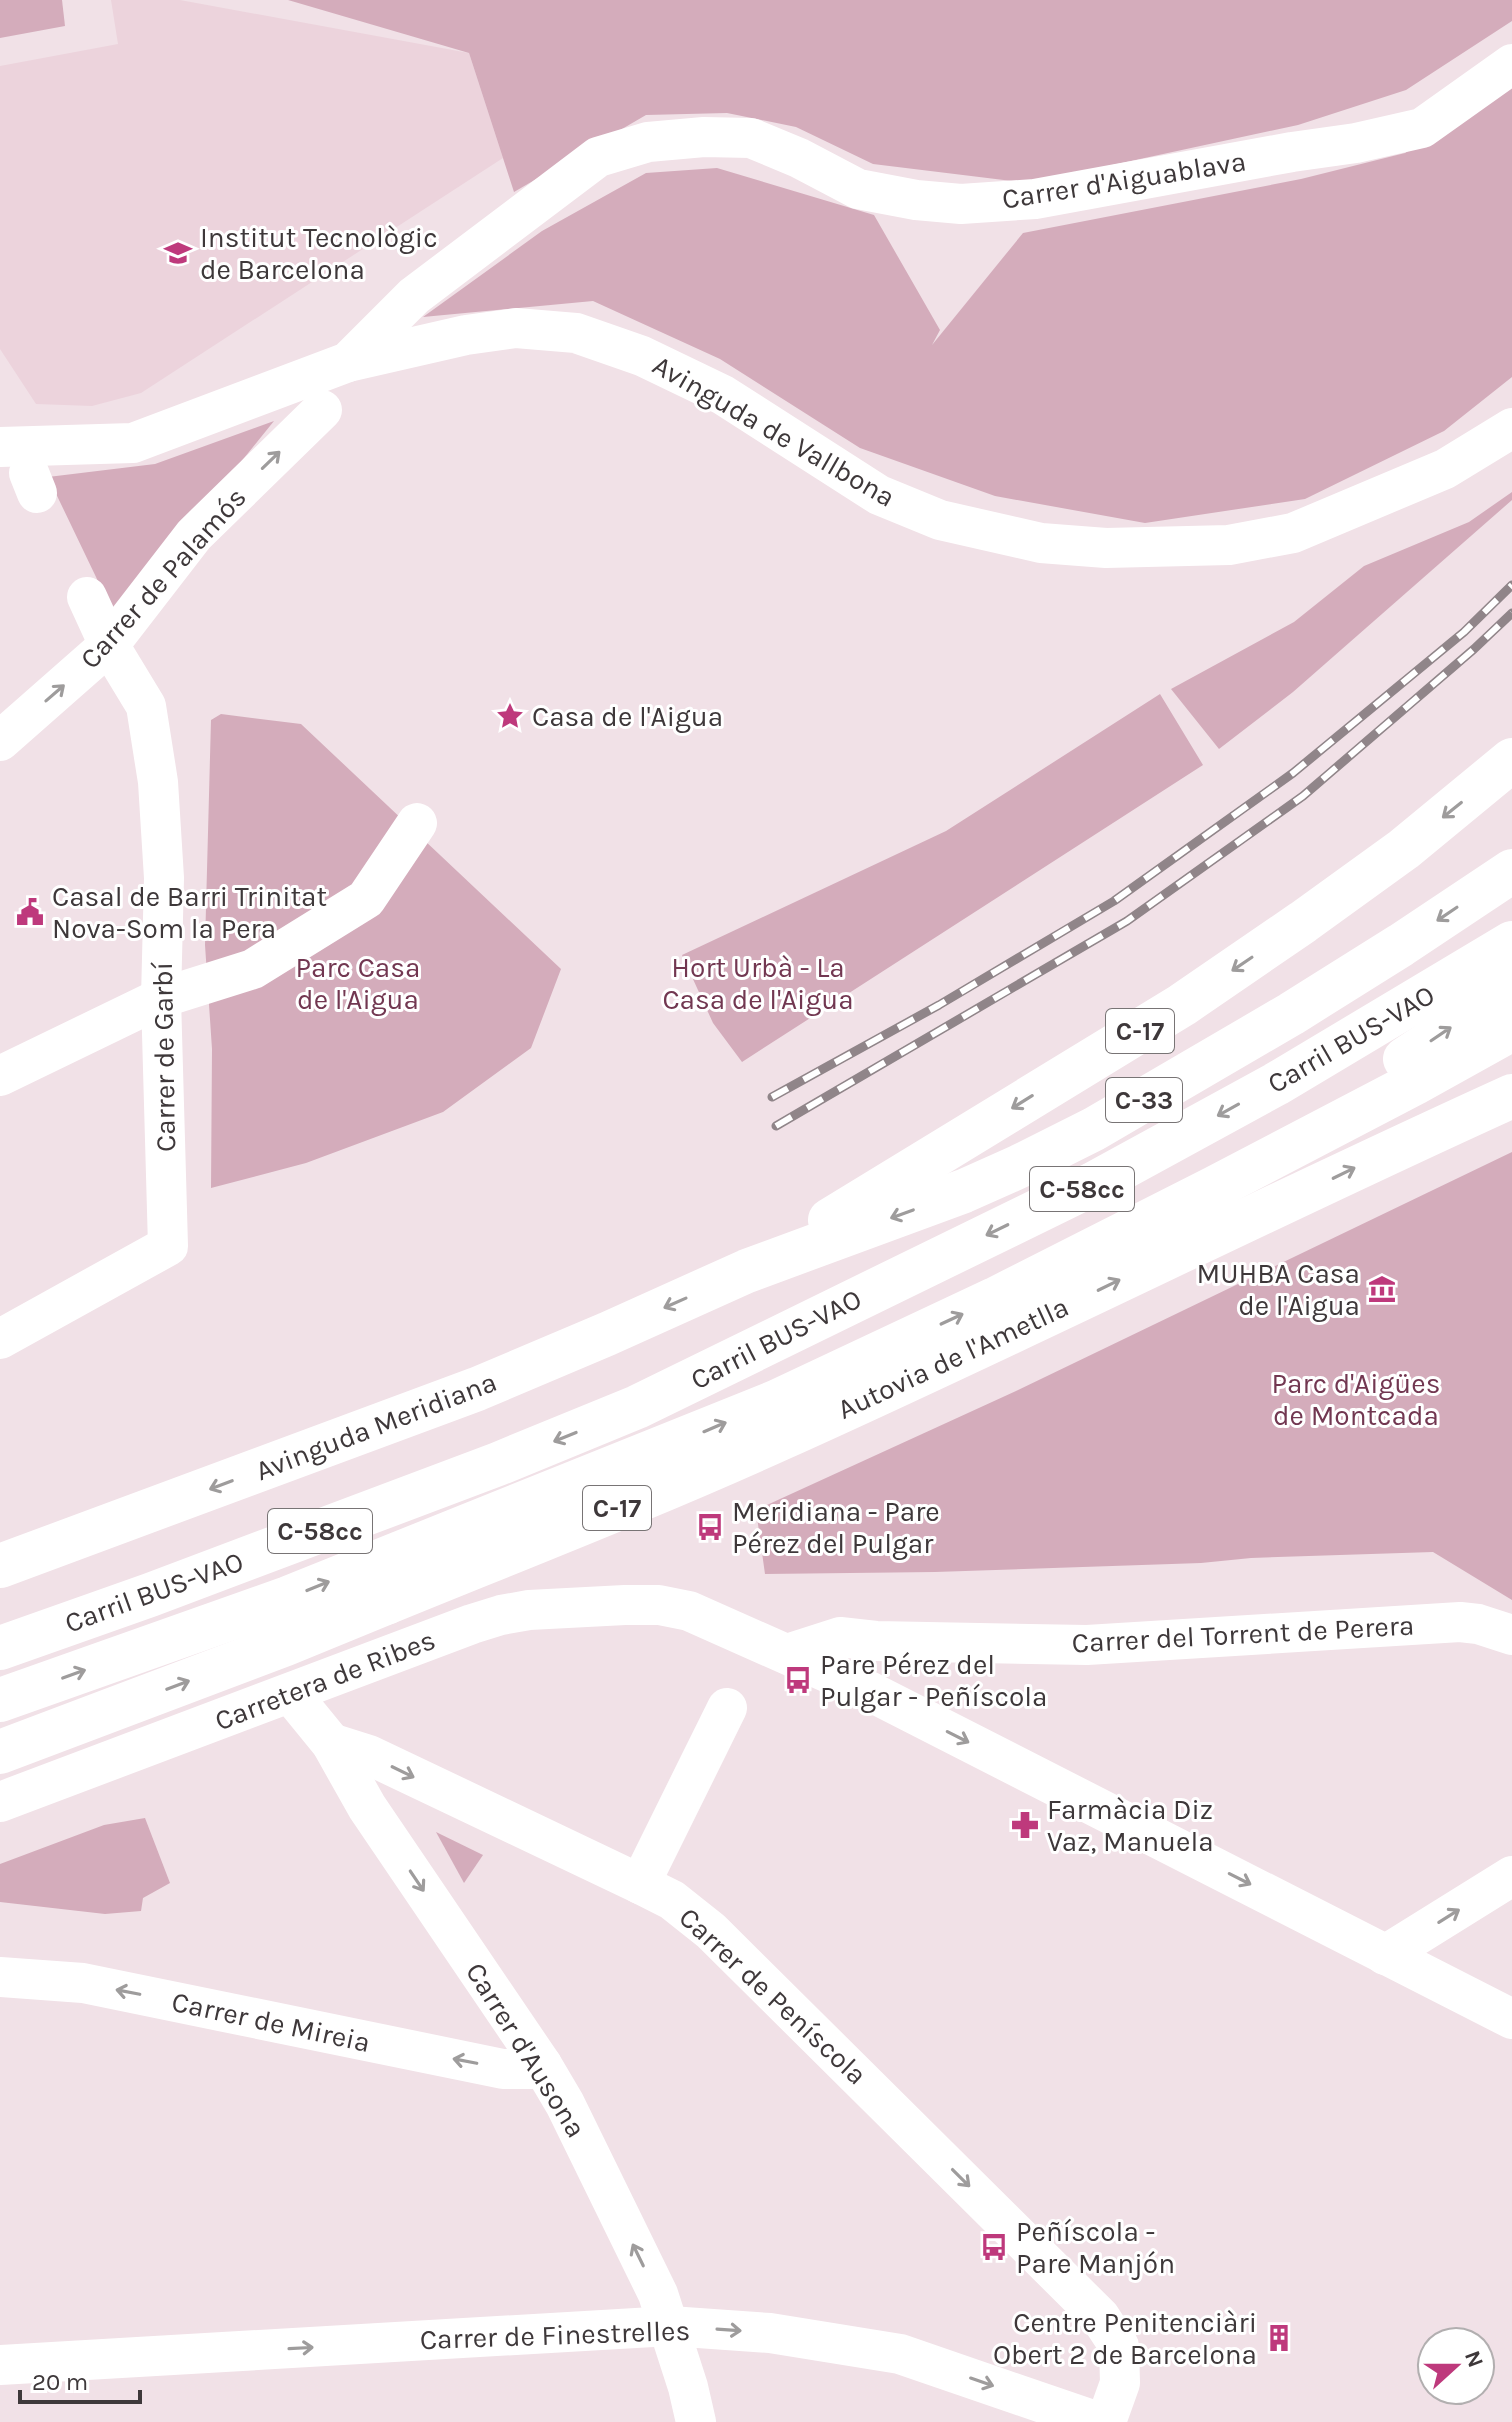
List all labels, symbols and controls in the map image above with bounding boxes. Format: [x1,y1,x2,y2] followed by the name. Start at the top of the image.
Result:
[1000,144,1248,216] street label: Carrer d'Aiguablava
[200,221,438,286] place label: Institut Tecnològic de Barcelona
[163,238,193,268] school or university icon: Institut Tecnològic de Barcelona
[647,348,901,514] street label: Avinguda de Vallbona
[261,451,280,470] one-way arrow
[73,481,253,675] street label: Carrer de Palamós
[45,684,65,702] one-way arrow
[532,700,723,733] place label: Casa de l'Aigua
[495,701,525,731] place icon: Casa de l'Aigua
[1441,800,1462,818] one-way arrow
[52,880,327,945] place label: Casal de Barri Trinitat Nova-Som la Pera
[15,897,45,927] public building icon: Casal de Barri Trinitat Nova-Som la Pera
[1437,906,1459,922] one-way arrow
[296,951,420,1016] park label: Parc Casa de l'Aigua
[662,951,854,1016] park label: Hort Urbà - La Casa de l'Aigua
[1232,956,1254,972] one-way arrow
[146,961,182,1152] street label: Carrer de Garbí
[1262,978,1440,1100] street label: Carril BUS-VAO
[1106,1009,1174,1053] road number: C-17
[1430,1026,1452,1043] one-way arrow
[1106,1078,1182,1122] road number: C-33
[1011,1095,1034,1111] one-way arrow
[1216,1103,1240,1118] one-way arrow
[1332,1165,1356,1180] one-way arrow
[1030,1167,1134,1211] road number: C-58cc
[889,1207,914,1222] one-way arrow
[985,1223,1009,1238] one-way arrow
[1196,1257,1360,1322] place label: MUHBA Casa de l'Aigua
[1367,1274,1397,1304] museum icon: MUHBA Casa de l'Aigua
[1097,1277,1121,1292] one-way arrow
[685,1282,867,1396] street label: Carril BUS-VAO
[832,1290,1074,1426] street label: Autovia de l'Ametlla
[664,1296,688,1311] one-way arrow
[940,1311,964,1326] one-way arrow
[251,1365,501,1487] street label: Avinguda Meridiana
[1272,1367,1440,1432] park label: Parc d'Aigües de Montcada
[703,1419,727,1433] one-way arrow
[553,1430,578,1445] one-way arrow
[209,1479,234,1493] one-way arrow
[583,1486,651,1530] road number: C-17
[732,1495,940,1560] place label: Meridiana - Pare Pérez del Pulgar
[268,1509,372,1553] road number: C-58cc
[695,1512,725,1542] bus stop icon: Meridiana - Pare Pérez del Pulgar
[60,1545,248,1639] street label: Carril BUS-VAO
[305,1578,330,1592] one-way arrow
[1071,1609,1415,1659] street label: Carrer del Torrent de Perera
[210,1623,440,1737] street label: Carretera de Ribes
[820,1648,1048,1713] place label: Pare Pérez del Pulgar - Peñíscola
[783,1665,813,1695] bus stop icon: Pare Pérez del Pulgar - Peñíscola
[61,1666,86,1681] one-way arrow
[165,1677,190,1691] one-way arrow
[946,1730,970,1745] one-way arrow
[391,1765,415,1780] one-way arrow
[1047,1793,1214,1858] place label: Farmàcia Diz Vaz, Manuela
[1010,1810,1040,1840] pharmacy icon: Farmàcia Diz Vaz, Manuela
[408,1869,425,1891] one-way arrow
[1228,1872,1252,1888] one-way arrow
[672,1901,874,2091] street label: Carrer de Peníscola
[1437,1907,1459,1924] one-way arrow
[459,1957,593,2143] street label: Carrer d'Ausona
[116,1984,141,1999] one-way arrow
[169,1985,373,2059] street label: Carrer de Mireia
[453,2053,478,2068] one-way arrow
[951,2168,970,2187] one-way arrow
[1016,2215,1175,2280] place label: Peñíscola - Pare Manjón
[979,2232,1009,2262] bus stop icon: Peñíscola - Pare Manjón
[630,2243,646,2267] one-way arrow
[993,2306,1257,2371] place label: Centre Penitenciàri Obert 2 de Barcelona
[419,2314,691,2356] street label: Carrer de Finestrelles
[715,2323,742,2338] one-way arrow
[1264,2323,1294,2353] building icon: Centre Penitenciàri Obert 2 de Barcelona
[1416,2326,1496,2406] north arrow
[288,2340,314,2355] one-way arrow
[1459,2347,1489,2371] text: N
[20,2354,140,2404] scale bar
[32,2368,88,2396] text: 20 m
[970,2376,995,2391] one-way arrow

